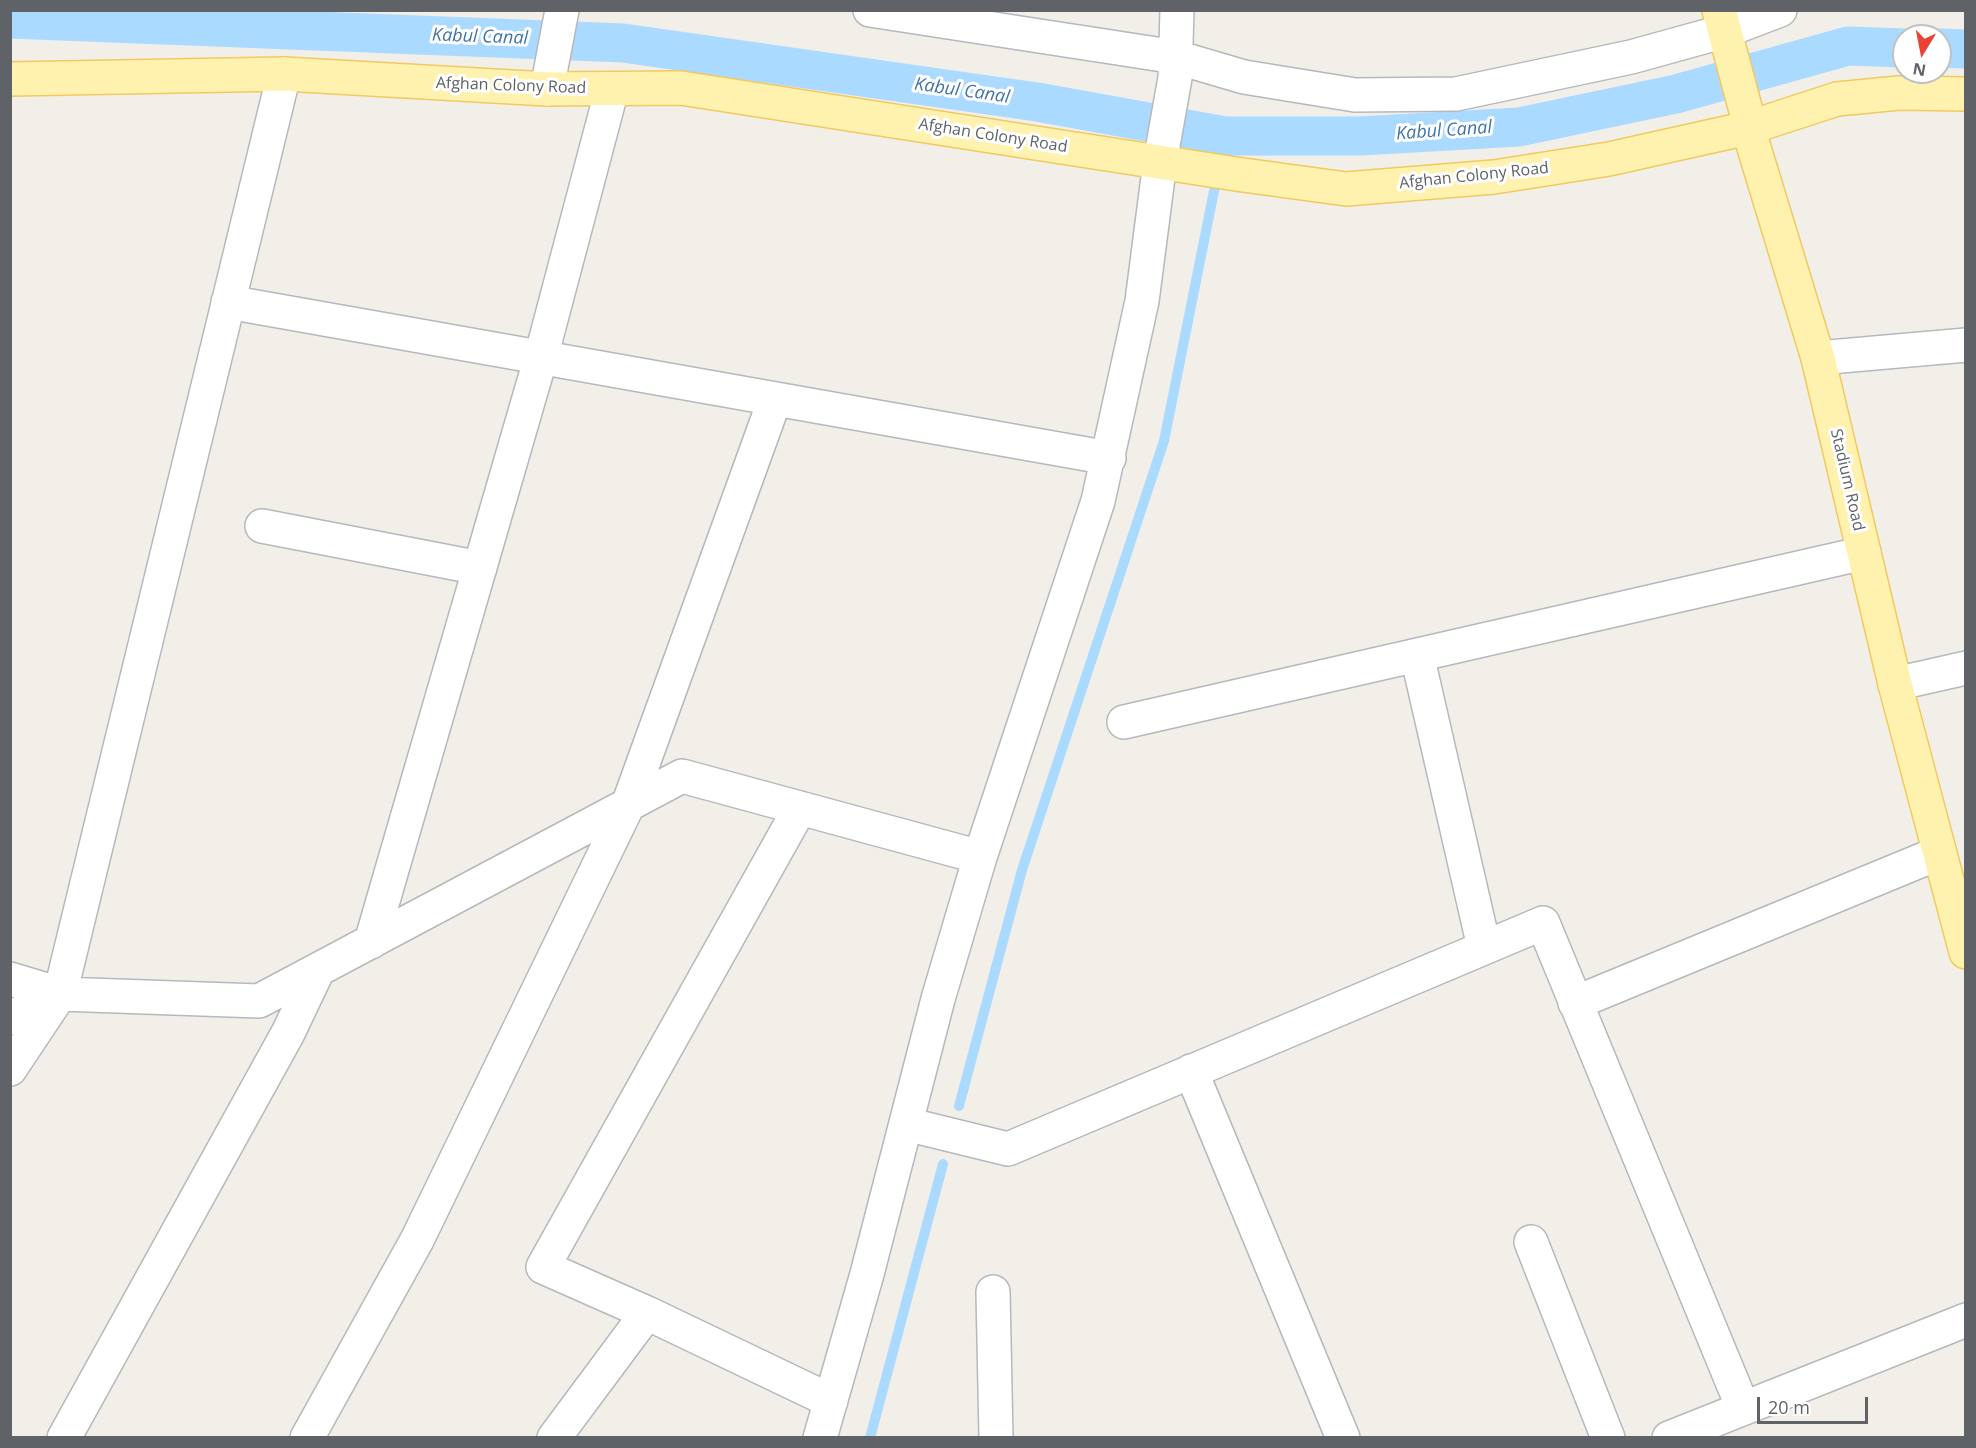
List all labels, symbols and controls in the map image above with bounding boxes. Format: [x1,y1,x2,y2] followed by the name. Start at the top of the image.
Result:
[1892,24,1952,84] north arrow
[432,25,528,49] water label: Kabul Canal
[1911,58,1928,82] text: N
[436,74,586,98] street label: Afghan Colony Road
[913,74,1011,108] water label: Kabul Canal
[917,115,1069,157] street label: Afghan Colony Road
[1395,117,1493,145] water label: Kabul Canal
[1398,159,1550,193] street label: Afghan Colony Road
[1826,427,1868,533] street label: Stadium Road
[1760,1385,1871,1423] scale bar
[1768,1395,1810,1419] text: 20 m

